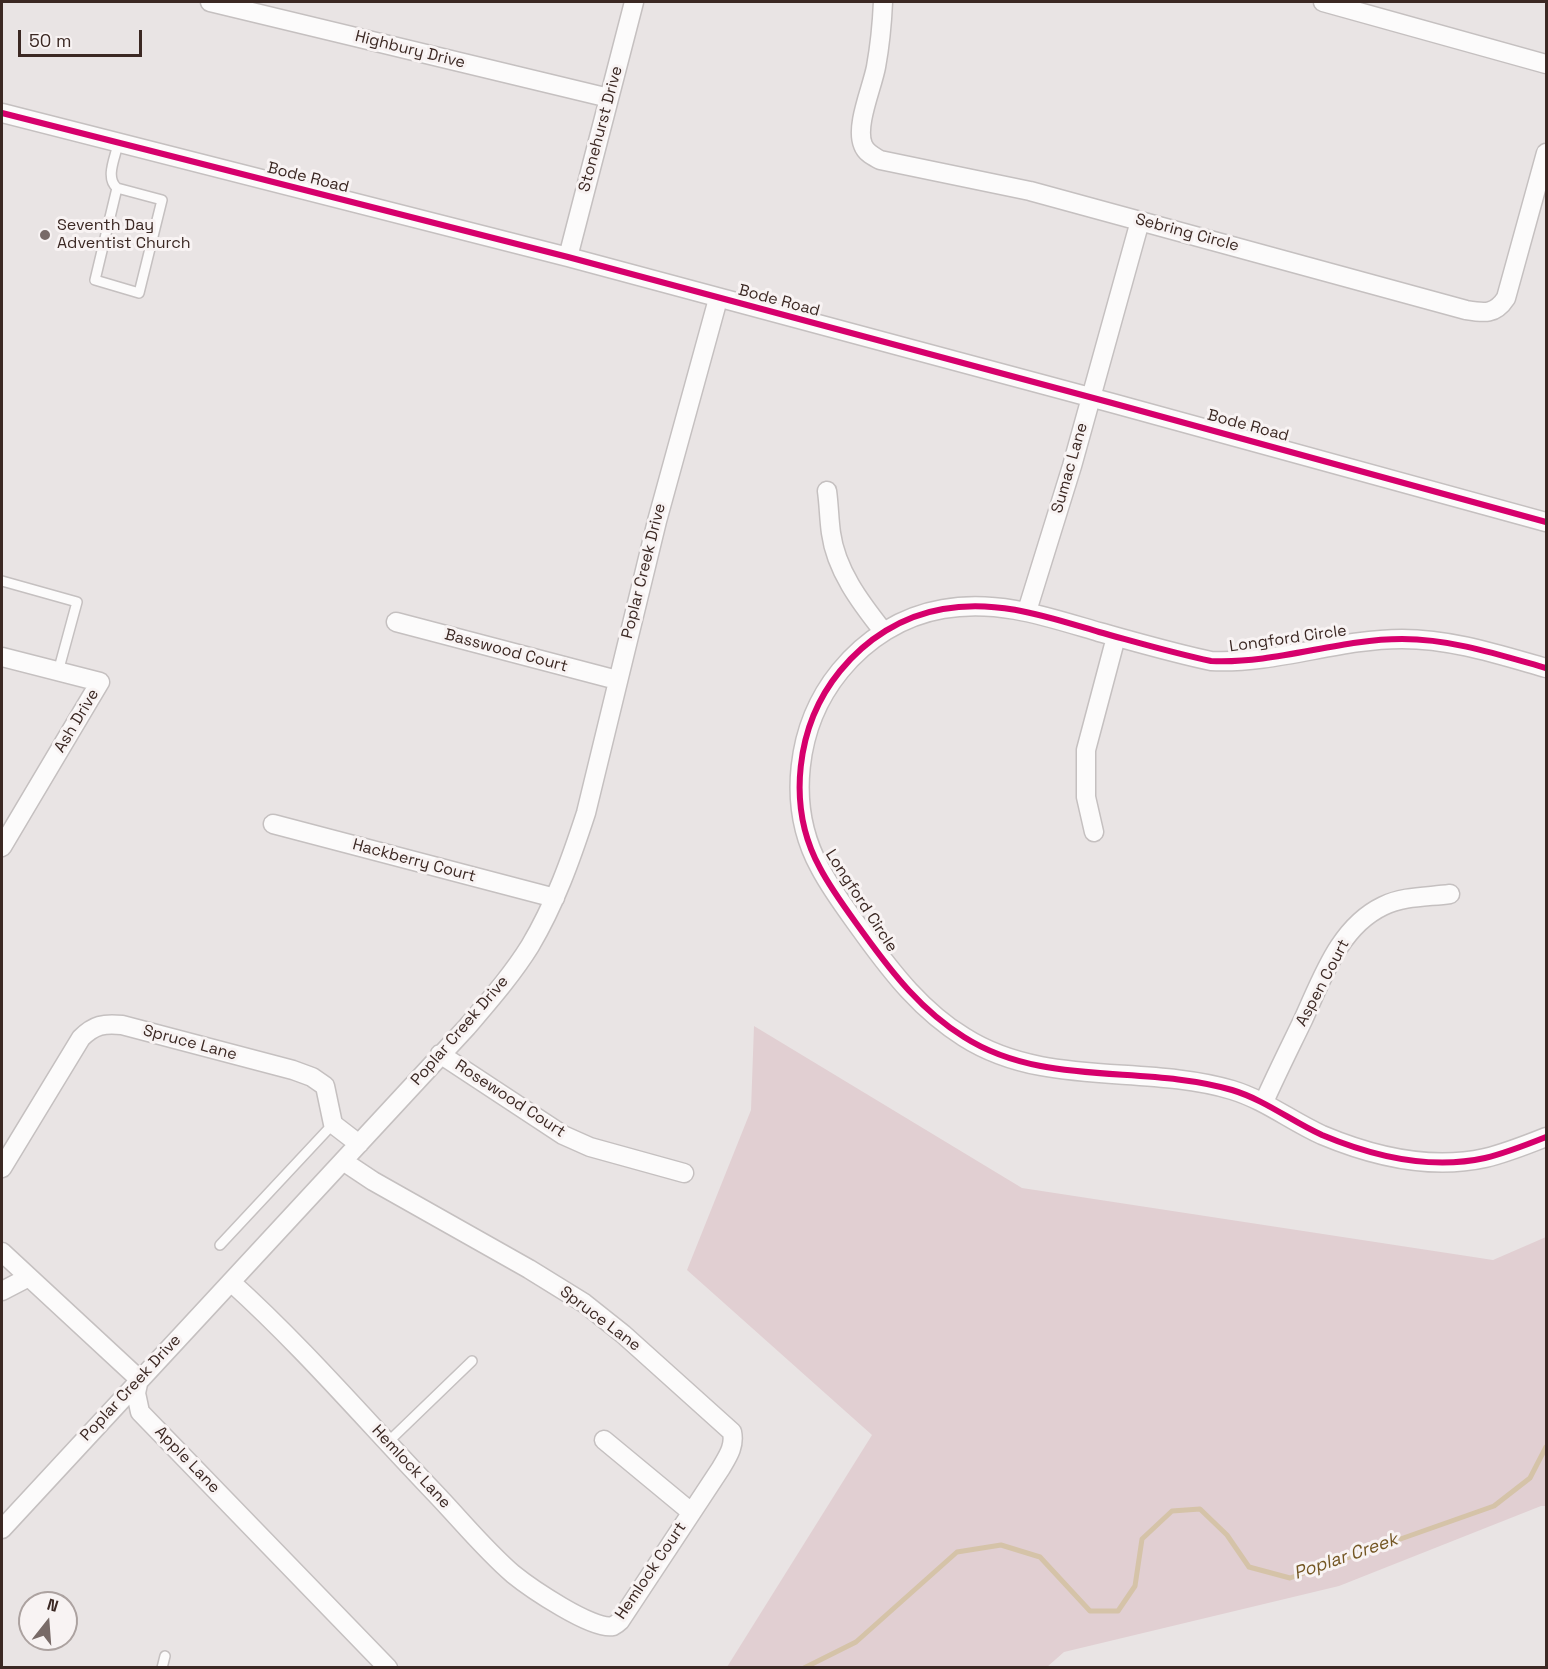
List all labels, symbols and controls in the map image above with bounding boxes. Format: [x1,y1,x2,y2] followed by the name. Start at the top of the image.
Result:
[21,18,146,56] scale bar
[353,27,467,73] street label: Highbury Drive
[29,29,71,52] text: 50 m
[575,64,627,194] street label: Stonehurst Drive
[265,159,351,197] street label: Bode Road
[1133,210,1241,256] street label: Sebring Circle
[57,216,191,254] place label: Seventh Day Adventist Church
[38,228,52,242] marker: Seventh Day Adventist Church
[736,281,822,321] street label: Bode Road
[1205,406,1291,446] street label: Bode Road
[1048,421,1092,515] street label: Sumac Lane
[618,501,670,641] street label: Poplar Creek Drive
[1228,621,1348,657] street label: Longford Circle
[442,625,570,677] street label: Basswood Court
[51,686,103,756] street label: Ash Drive
[350,835,478,887] street label: Hackberry Court
[821,846,901,956] street label: Longford Circle
[1292,936,1354,1030] street label: Aspen Court
[407,972,513,1090] street label: Poplar Creek Drive
[141,1021,239,1065] street label: Spruce Lane
[451,1056,569,1142] street label: Rosewood Court
[556,1282,644,1356] street label: Spruce Lane
[77,1331,185,1445] street label: Poplar Creek Drive
[367,1421,455,1513] street label: Hemlock Lane
[150,1423,224,1497] street label: Apple Lane
[611,1519,691,1623] street label: Hemlock Court
[1291,1529,1401,1585] water label: Poplar Creek
[18,1591,78,1651] north arrow
[45,1594,61,1617] text: N

